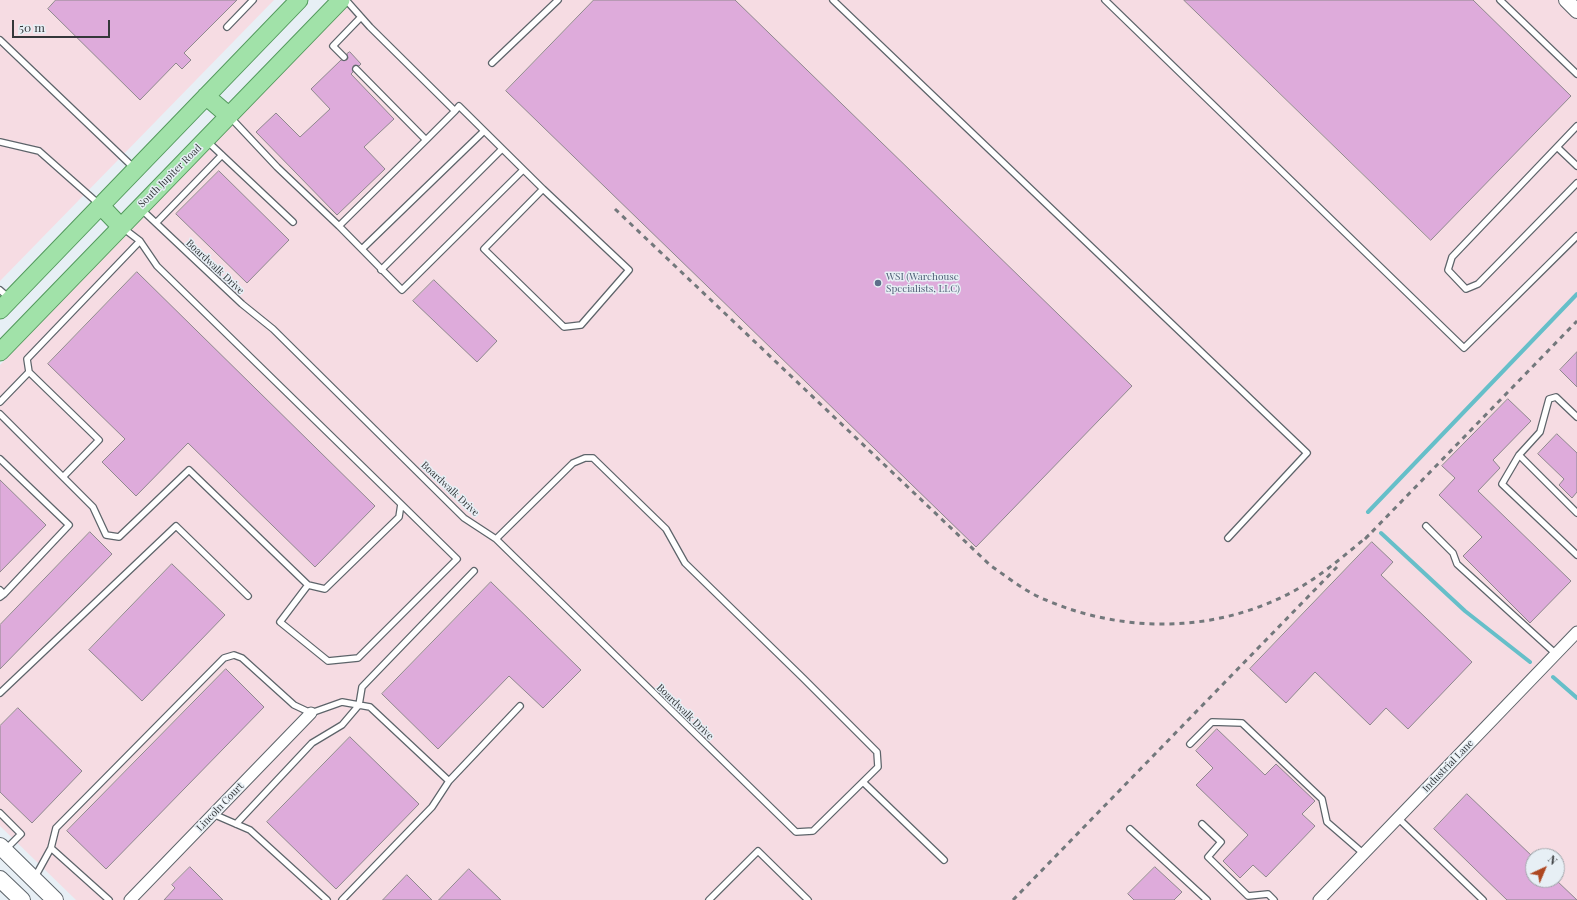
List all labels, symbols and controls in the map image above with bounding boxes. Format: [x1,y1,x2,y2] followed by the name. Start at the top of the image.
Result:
[14,12,112,38] scale bar
[19,19,45,35] text: 50 m
[136,142,204,210] street label: South Jupiter Road
[184,237,246,297] street label: Boardwalk Drive
[886,271,960,294] place label: WSI (Warehouse Specialists, LLC)
[873,278,883,288] marker: WSI (Warehouse Specialists, LLC)
[419,459,481,519] street label: Boardwalk Drive
[654,682,716,742] street label: Boardwalk Drive
[1420,737,1476,795] street label: Industrial Lane
[194,780,246,834] street label: Lincoln Court
[1525,848,1565,888] north arrow
[1545,852,1561,868] text: N

